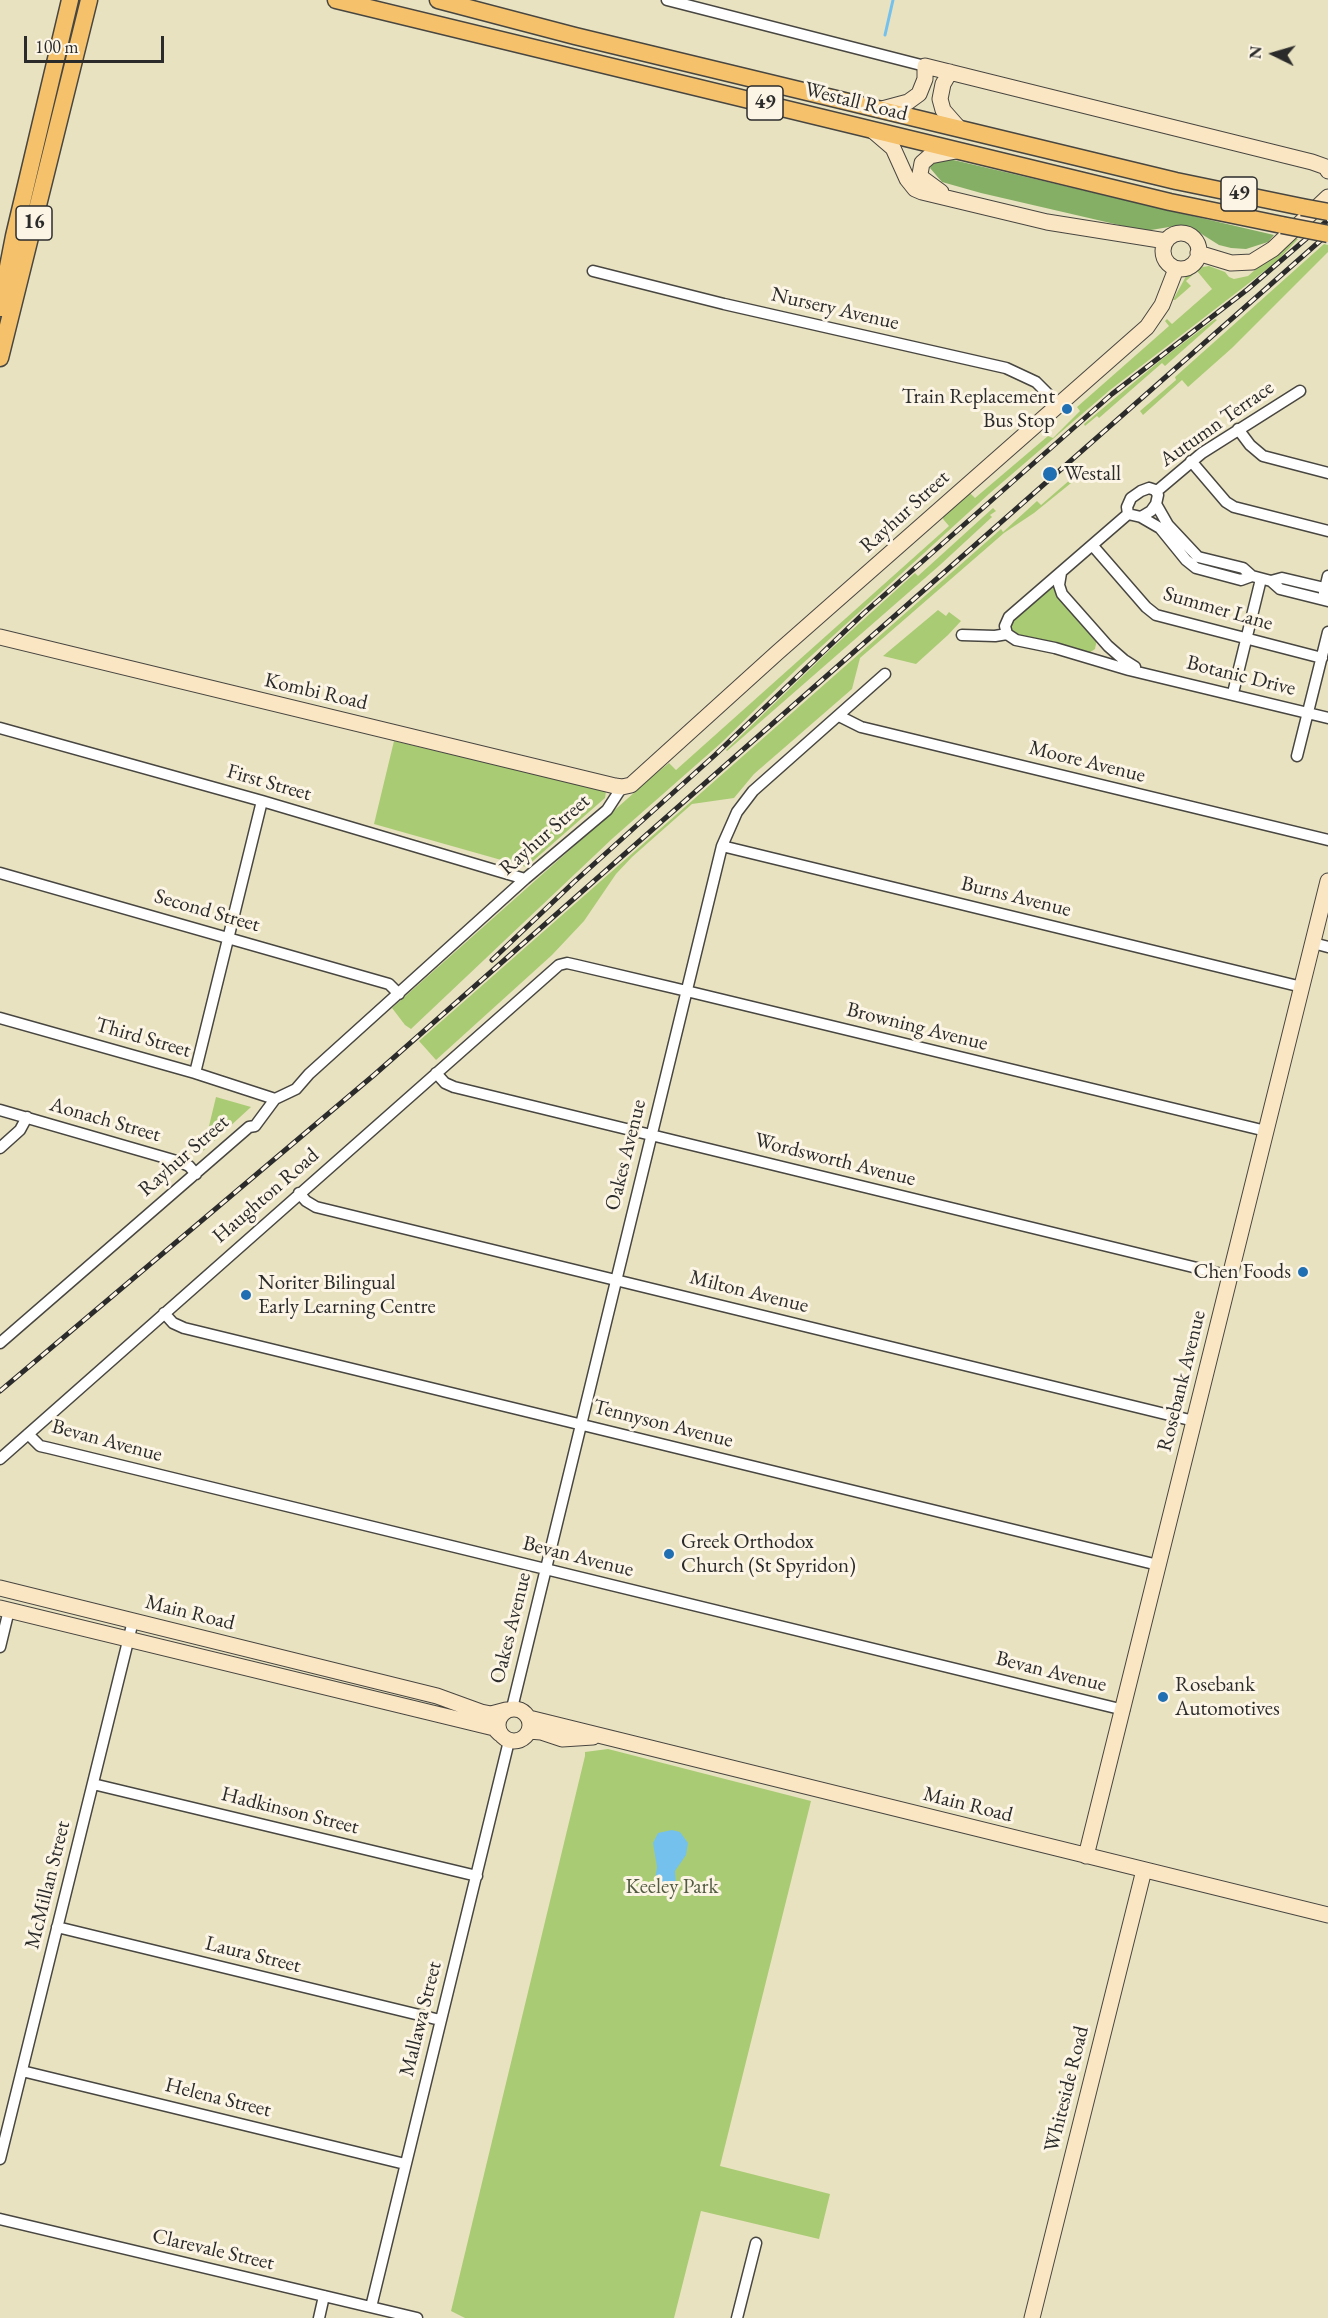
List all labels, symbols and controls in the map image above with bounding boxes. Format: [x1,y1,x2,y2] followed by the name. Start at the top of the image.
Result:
[27,24,166,62] scale bar
[1244,24,1304,84] north arrow
[35,35,79,58] text: 100 m
[1245,45,1267,60] text: N
[802,77,910,127] street label: Westall Road
[747,86,783,120] road number: 49
[1221,177,1257,211] road number: 49
[16,206,52,240] road number: 16
[769,282,901,336] street label: Nursery Avenue
[1155,375,1279,473] street label: Autumn Terrace
[902,384,1055,434] place label: Train Replacement Bus Stop
[1060,402,1074,416] marker: Train Replacement Bus Stop
[1064,461,1121,487] place label: Westall
[855,465,955,559] street label: Rayhur Street
[1041,465,1059,483] marker: Westall
[1160,581,1276,637] street label: Summer Lane
[1184,650,1298,702] street label: Botanic Drive
[262,668,370,716] street label: Kombi Road
[1026,735,1148,789] street label: Moore Avenue
[224,759,314,807] street label: First Street
[495,789,595,881] street label: Rayhur Street
[958,871,1074,923] street label: Burns Avenue
[151,884,263,938] street label: Second Street
[844,997,990,1057] street label: Browning Avenue
[92,1012,194,1064] street label: Third Street
[47,1092,163,1148] street label: Aonach Street
[600,1097,652,1213] street label: Oakes Avenue
[134,1110,234,1202] street label: Rayhur Street
[752,1128,918,1192] street label: Wordsworth Avenue
[208,1143,324,1249] street label: Haughton Road
[1193,1259,1291,1285] place label: Chen Foods
[687,1265,811,1319] street label: Milton Avenue
[1296,1265,1310,1279] marker: Chen Foods
[258,1270,436,1320] place label: Noriter Bilingual Early Learning Centre
[239,1288,253,1302] marker: Noriter Bilingual Early Learning Centre
[1152,1308,1212,1454] street label: Rosebank Avenue
[590,1394,736,1454] street label: Tennyson Avenue
[49,1414,165,1468] street label: Bevan Avenue
[681,1529,856,1579] place label: Greek Orthodox Church (St Spyridon)
[520,1531,636,1583] street label: Bevan Avenue
[662,1547,676,1561] marker: Greek Orthodox Church (St Spyridon)
[485,1570,537,1686] street label: Oakes Avenue
[143,1590,237,1636] street label: Main Road
[993,1646,1109,1698] street label: Bevan Avenue
[1175,1672,1280,1722] place label: Rosebank Automotives
[1156,1690,1170,1704] marker: Rosebank Automotives
[219,1782,361,1840] street label: Hadkinson Street
[921,1782,1015,1828] street label: Main Road
[20,1818,76,1952] street label: McMillan Street
[626,1874,718,1900] park label: Keeley Park
[203,1931,303,1979] street label: Laura Street
[395,1959,447,2079] street label: Mallawa Street
[1039,2023,1095,2155] street label: Whiteside Road
[162,2073,274,2123] street label: Helena Street
[150,2224,276,2276] street label: Clarevale Street

